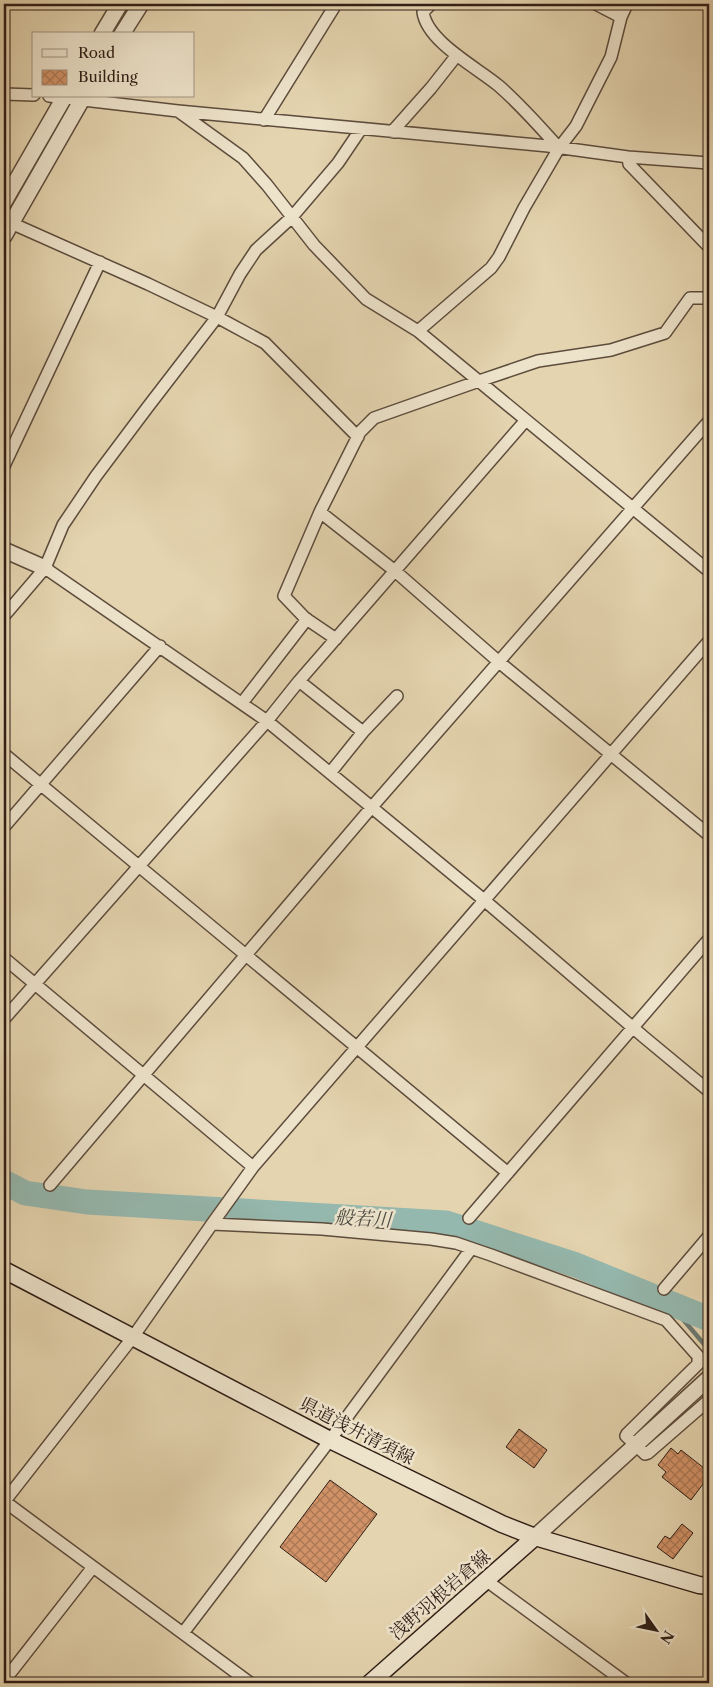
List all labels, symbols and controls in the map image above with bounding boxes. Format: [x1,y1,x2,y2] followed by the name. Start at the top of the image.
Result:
[32,32,195,98] legend
[78,43,115,62] text: Road
[78,67,138,86] text: Building
[334,1206,394,1232] water label: 般若川
[296,1393,418,1469] street label: 県道浅井清須線
[385,1545,495,1645] street label: 浅野羽根岩倉線
[630,1604,680,1654] north arrow
[656,1627,678,1647] text: N

